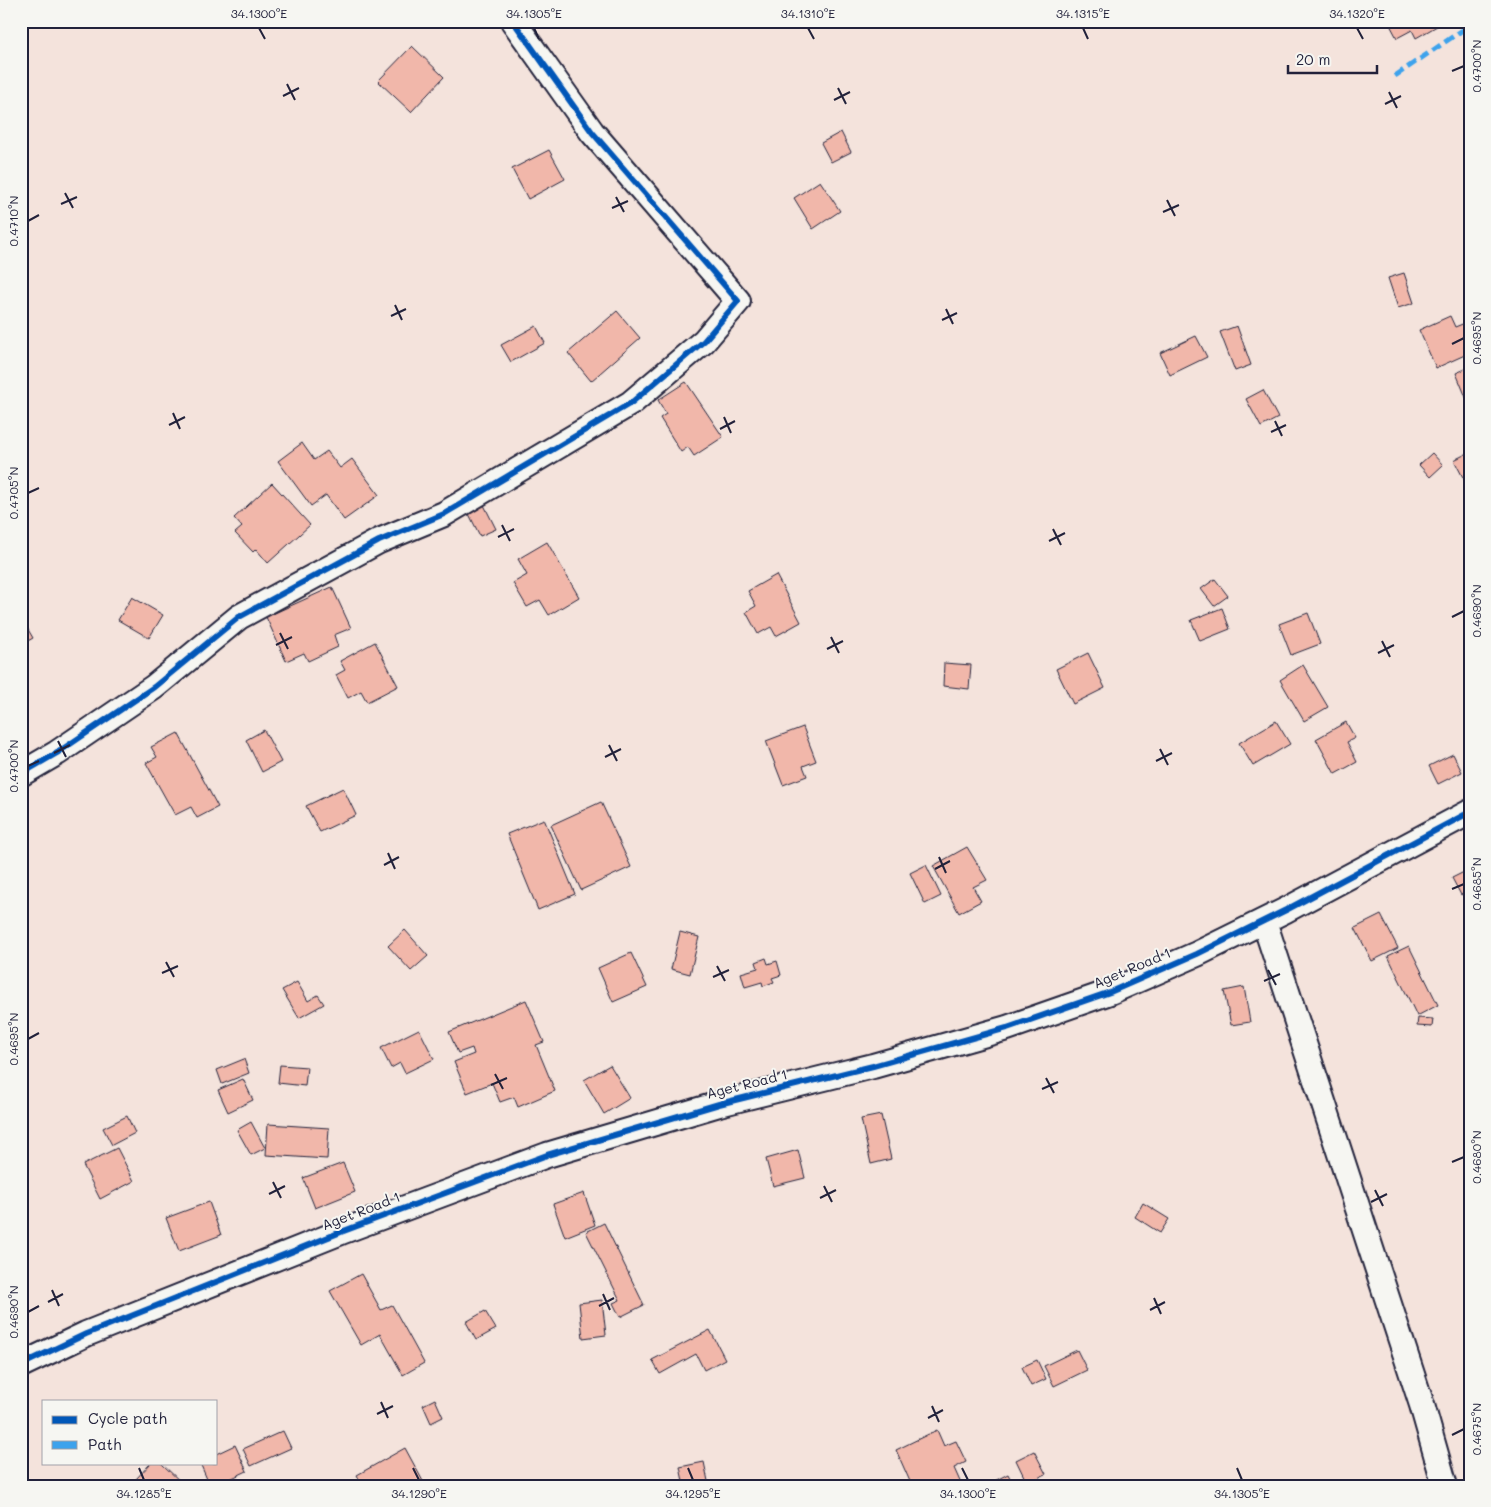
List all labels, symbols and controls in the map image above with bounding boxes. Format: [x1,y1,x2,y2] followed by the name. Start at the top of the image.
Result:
[231,5,287,21] text: 34.1300°E
[506,5,562,21] text: 34.1305°E
[781,5,835,21] text: 34.1310°E
[1056,5,1110,21] text: 34.1315°E
[1329,5,1385,21] text: 34.1320°E
[1468,40,1484,92] text: 0.4700°N
[1288,42,1377,74] scale bar
[1296,49,1330,69] text: 20 m
[5,196,21,246] text: 0.4710°N
[1468,312,1484,364] text: 0.4695°N
[5,467,21,519] text: 0.4705°N
[1468,584,1484,638] text: 0.4690°N
[5,740,21,792] text: 0.4700°N
[1468,858,1484,910] text: 0.4685°N
[1090,943,1174,992] street label: Aget Road 1
[5,1013,21,1065] text: 0.4695°N
[704,1064,789,1103] street label: Aget Road 1
[1468,1130,1484,1184] text: 0.4680°N
[319,1187,403,1234] street label: Aget Road 1
[5,1285,21,1339] text: 0.4690°N
[42,1400,218,1464] legend
[1468,1403,1484,1455] text: 0.4675°N
[88,1408,167,1428] text: Cycle path
[88,1434,122,1454] text: Path
[116,1485,172,1501] text: 34.1285°E
[391,1485,447,1501] text: 34.1290°E
[665,1485,721,1501] text: 34.1295°E
[940,1485,996,1501] text: 34.1300°E
[1214,1485,1270,1501] text: 34.1305°E

